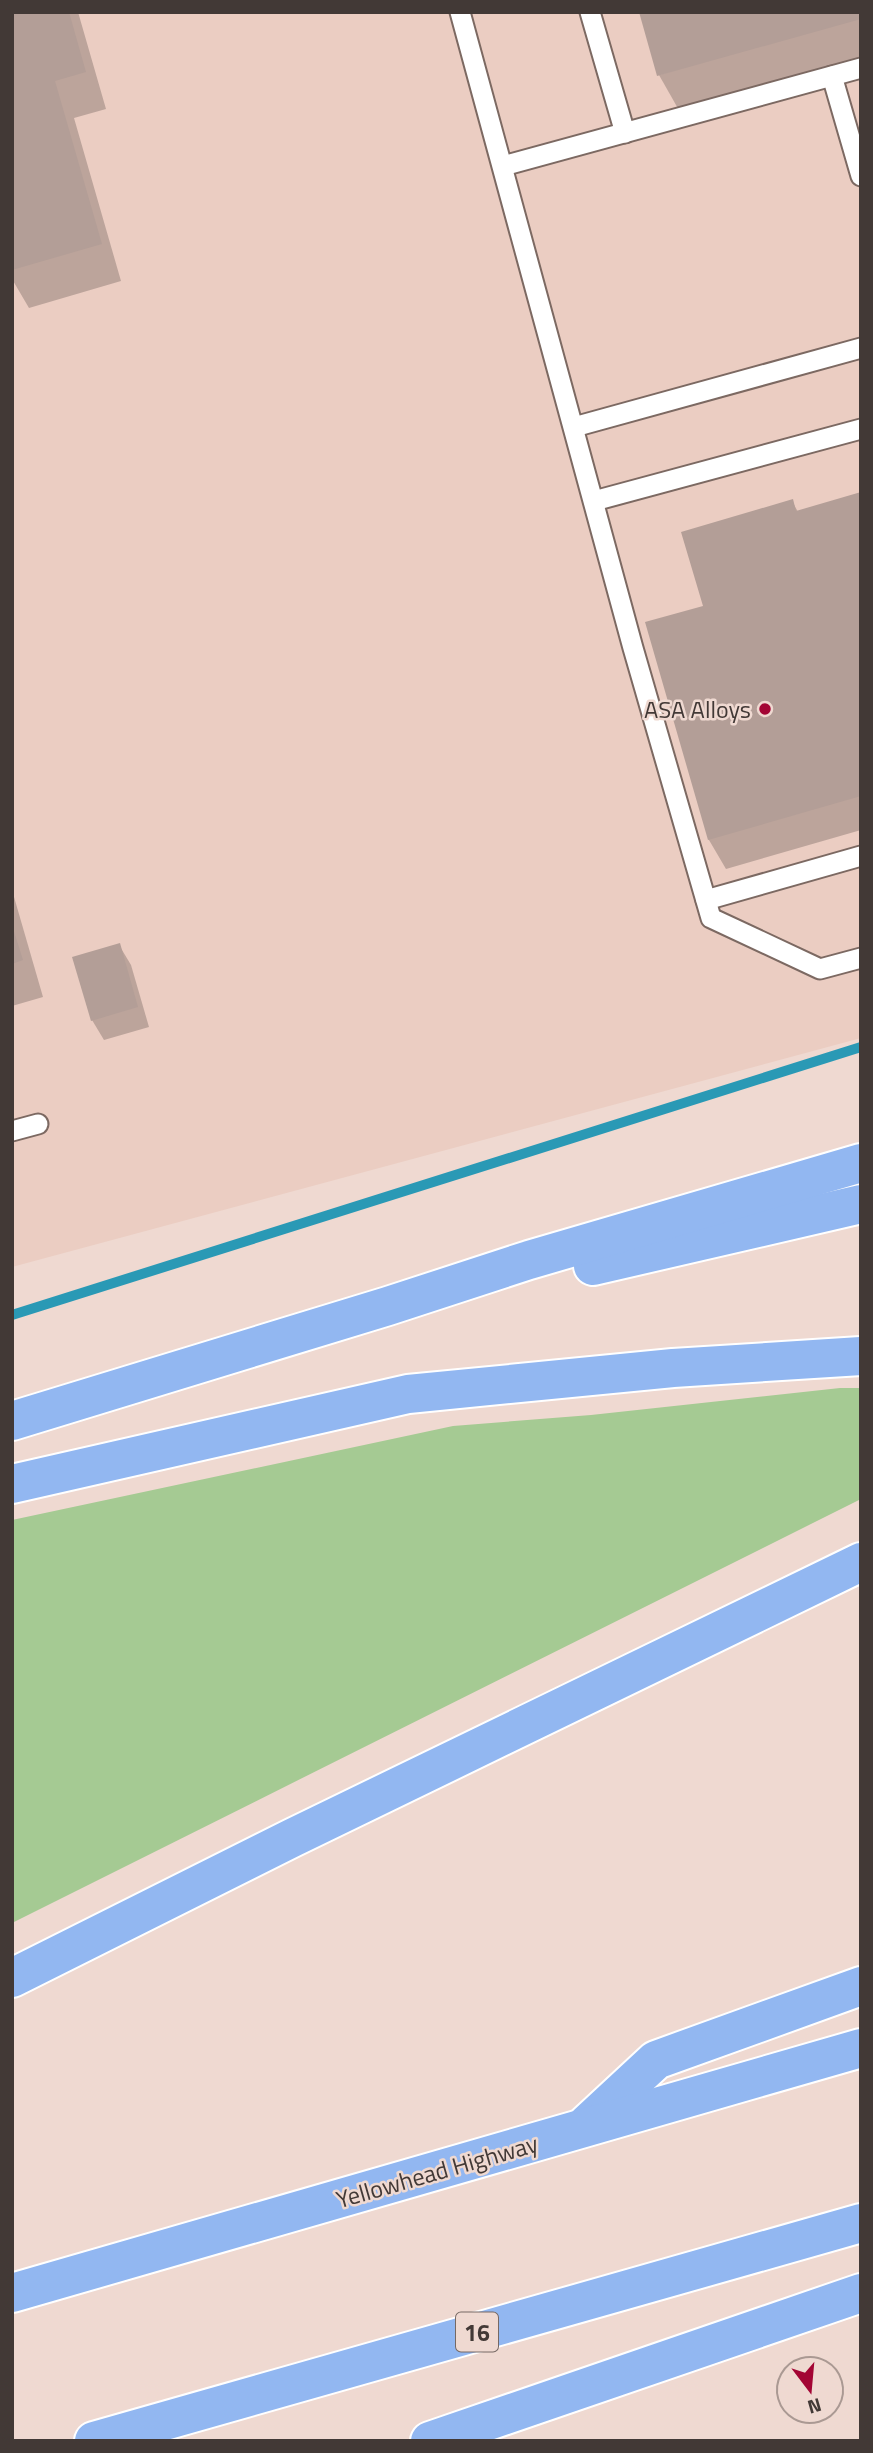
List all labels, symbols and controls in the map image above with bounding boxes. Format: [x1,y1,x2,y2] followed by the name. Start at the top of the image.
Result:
[644,691,751,727] place label: ASA Alloys
[757,701,773,717] marker: ASA Alloys
[332,2125,543,2217] street label: Yellowhead Highway
[456,2312,498,2352] road number: 16
[775,2355,845,2425] north arrow
[804,2391,825,2423] text: N

